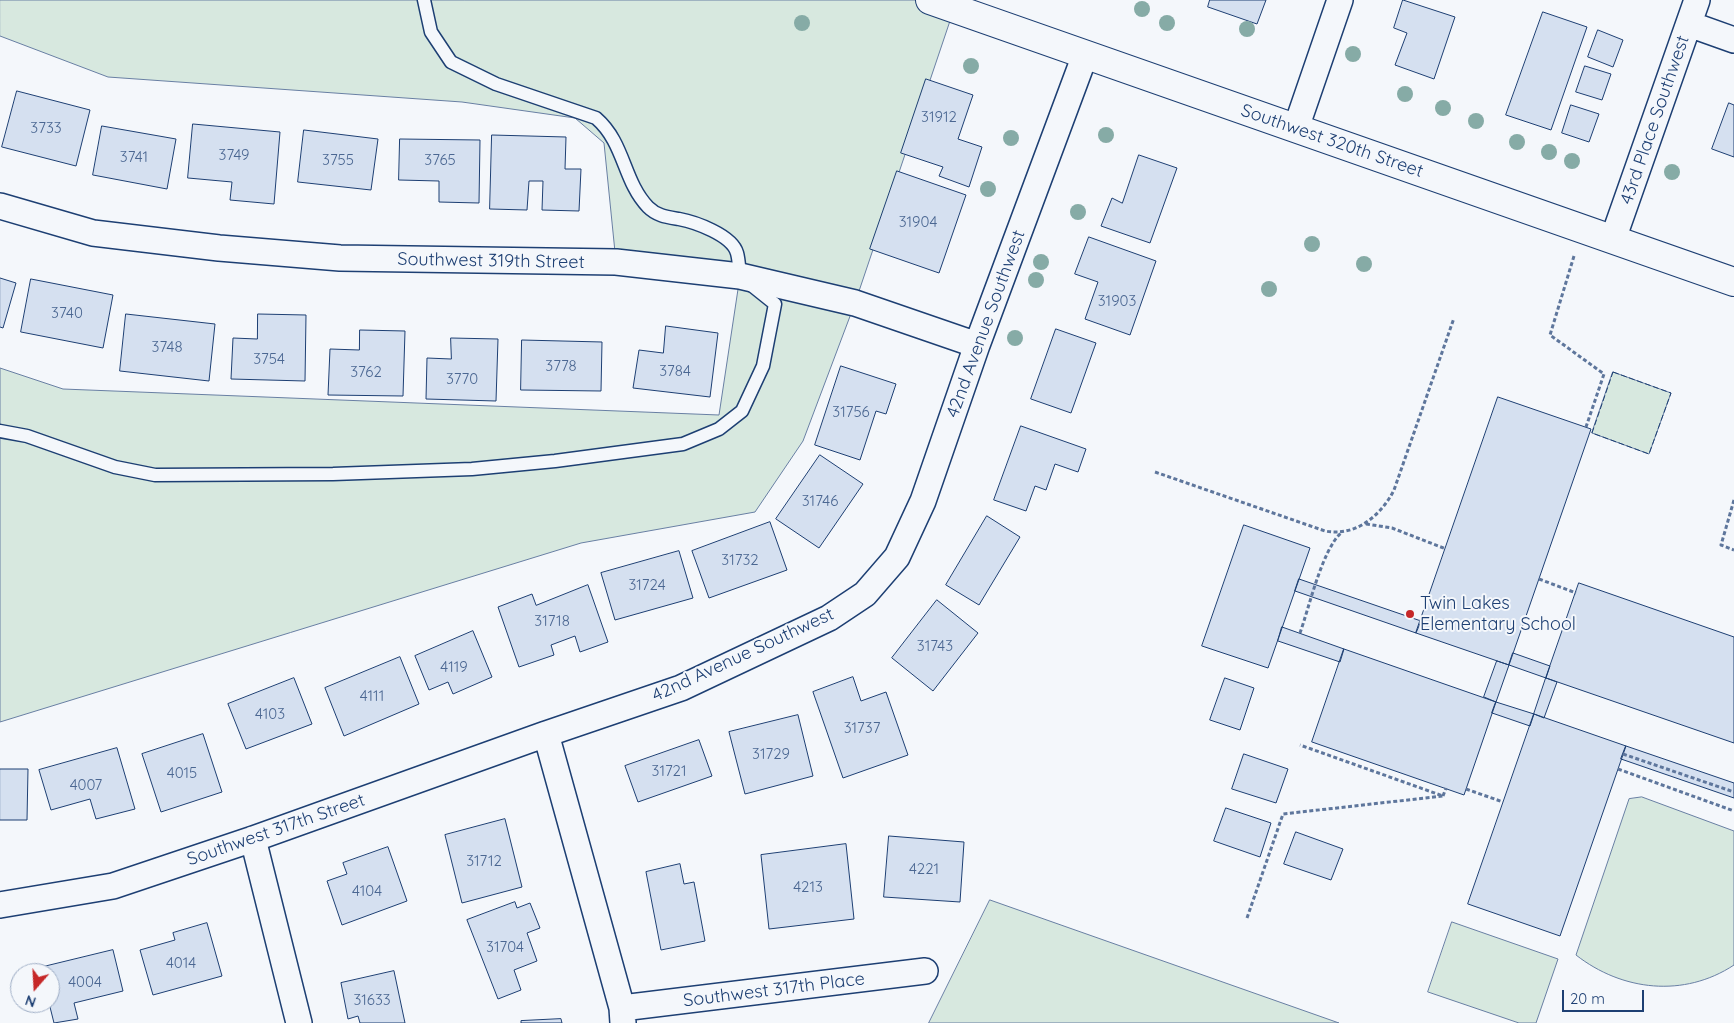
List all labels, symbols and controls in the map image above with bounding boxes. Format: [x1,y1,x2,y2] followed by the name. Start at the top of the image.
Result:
[1616,33,1694,207] street label: 43rd Place Southwest
[1238,100,1426,182] street label: Southwest 320th Street
[921,108,957,126] house number: 31912
[30,119,62,137] house number: 3733
[219,146,249,164] house number: 3749
[120,148,148,166] house number: 3741
[322,151,354,169] house number: 3755
[424,151,456,169] house number: 3765
[899,213,937,231] house number: 31904
[942,227,1030,421] street label: 42nd Avenue Southwest
[397,249,585,273] street label: Southwest 319th Street
[1098,292,1136,310] house number: 31903
[51,304,83,322] house number: 3740
[152,338,182,356] house number: 3748
[253,350,285,368] house number: 3754
[545,357,577,375] house number: 3778
[659,362,691,380] house number: 3784
[350,363,382,381] house number: 3762
[446,370,478,388] house number: 3770
[832,403,870,421] house number: 31756
[802,492,838,510] house number: 31746
[721,551,759,569] house number: 31732
[628,576,666,594] house number: 31724
[1420,593,1576,636] place label: Twin Lakes Elementary School
[649,603,837,707] street label: 42nd Avenue Southwest
[1404,608,1416,620] marker: Twin Lakes Elementary School
[534,612,570,630] house number: 31718
[917,637,953,655] house number: 31743
[440,658,468,676] house number: 4119
[360,687,384,705] house number: 4111
[255,705,285,723] house number: 4103
[844,719,880,737] house number: 31737
[752,745,790,763] house number: 31729
[652,762,686,780] house number: 31721
[167,764,197,782] house number: 4015
[70,776,102,794] house number: 4007
[184,789,368,871] street label: Southwest 317th Street
[466,852,502,870] house number: 31712
[909,860,939,878] house number: 4221
[793,878,823,896] house number: 4213
[352,882,382,900] house number: 4104
[486,938,524,956] house number: 31704
[166,954,196,972] house number: 4014
[10,963,60,1013] north arrow
[682,968,866,1012] street label: Southwest 317th Place
[68,973,102,991] house number: 4004
[1564,980,1646,1012] scale bar
[1570,989,1605,1008] text: 20 m
[23,991,38,1011] text: N
[353,991,391,1009] house number: 31633

